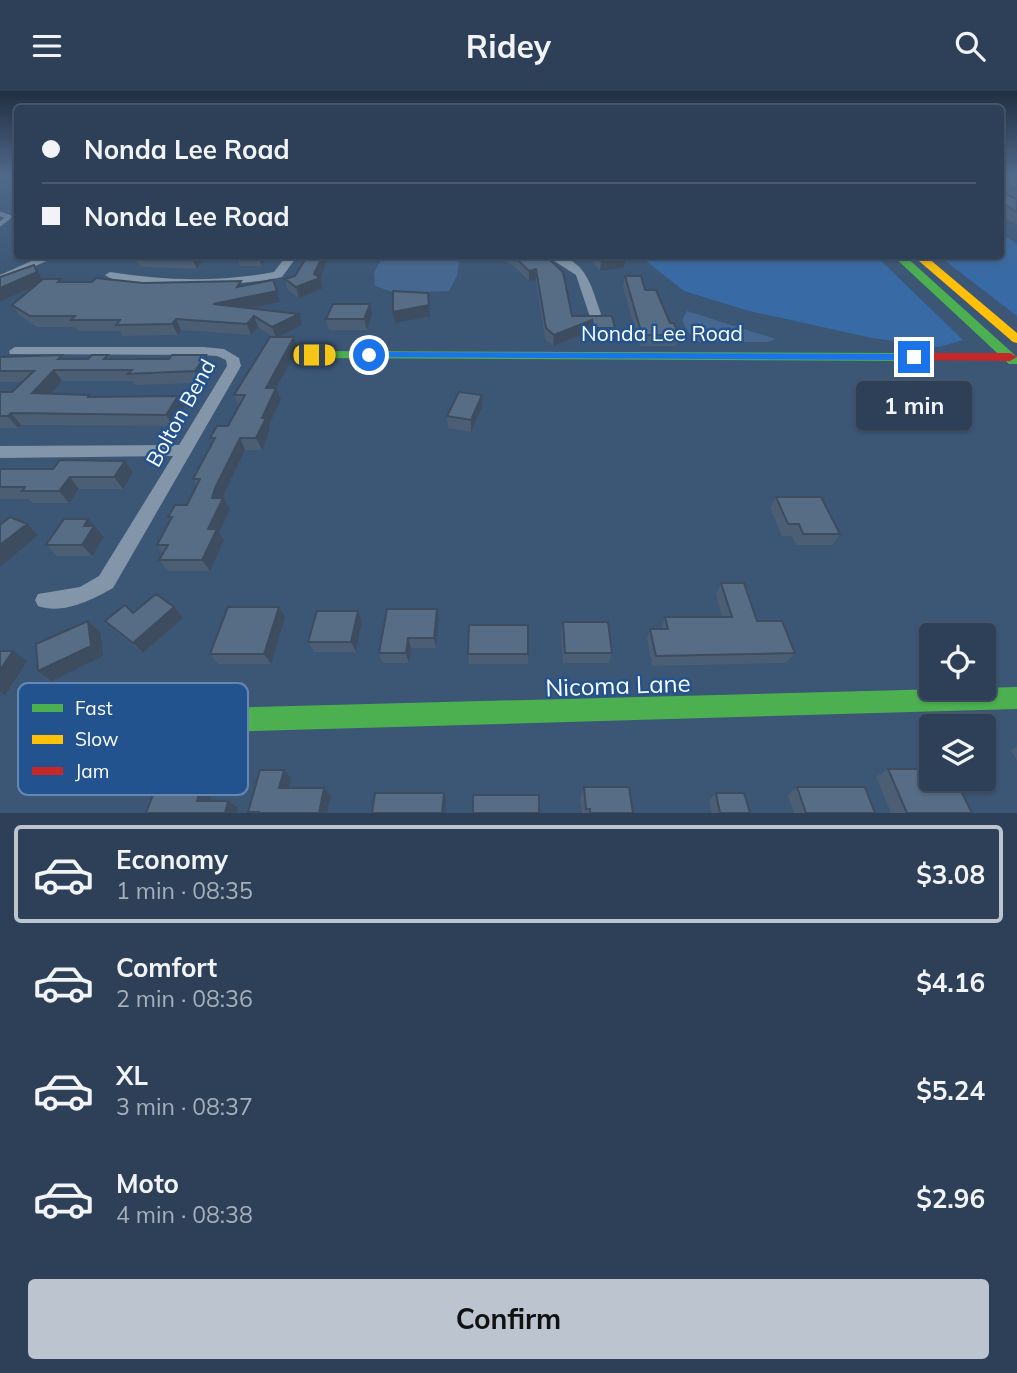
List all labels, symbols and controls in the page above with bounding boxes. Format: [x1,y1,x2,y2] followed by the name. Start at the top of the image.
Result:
[466,26,551,66] text: Ridey
[28,27,66,65] icon: menu
[951,27,989,65] icon: search
[84,133,290,166] text: Nonda Lee Road
[84,200,290,233] text: Nonda Lee Road
[581,320,743,346] street label: Nonda Lee Road
[353,339,385,371] route start
[898,341,930,373] route end
[294,345,336,366] car
[140,354,220,471] street label: Bolton Bend
[856,381,972,431] callout: 1 min
[884,391,944,420] text: 1 min
[919,623,996,791] map controls
[919,623,996,700] button: locate
[545,667,691,703] street label: Nicoma Lane
[18,683,248,795] legend
[75,696,113,720] text: Fast
[919,714,996,791] button: layers
[75,727,119,751] text: Slow
[75,759,109,783] text: Jam
[32,843,95,906] icon: car
[116,843,228,876] text: Economy
[916,858,985,891] text: $3.08
[116,876,253,905] text: 1 min · 08:35
[32,951,95,1014] icon: car
[116,951,217,984] text: Comfort
[916,966,985,999] text: $4.16
[116,984,253,1013] text: 2 min · 08:36
[32,1059,95,1122] icon: car
[116,1059,148,1092] text: XL
[916,1074,985,1107] text: $5.24
[116,1092,253,1121] text: 3 min · 08:37
[32,1167,95,1230] icon: car
[116,1167,179,1200] text: Moto
[916,1182,985,1215] text: $2.96
[116,1200,253,1229] text: 4 min · 08:38
[28,1279,989,1359] button: Confirm

